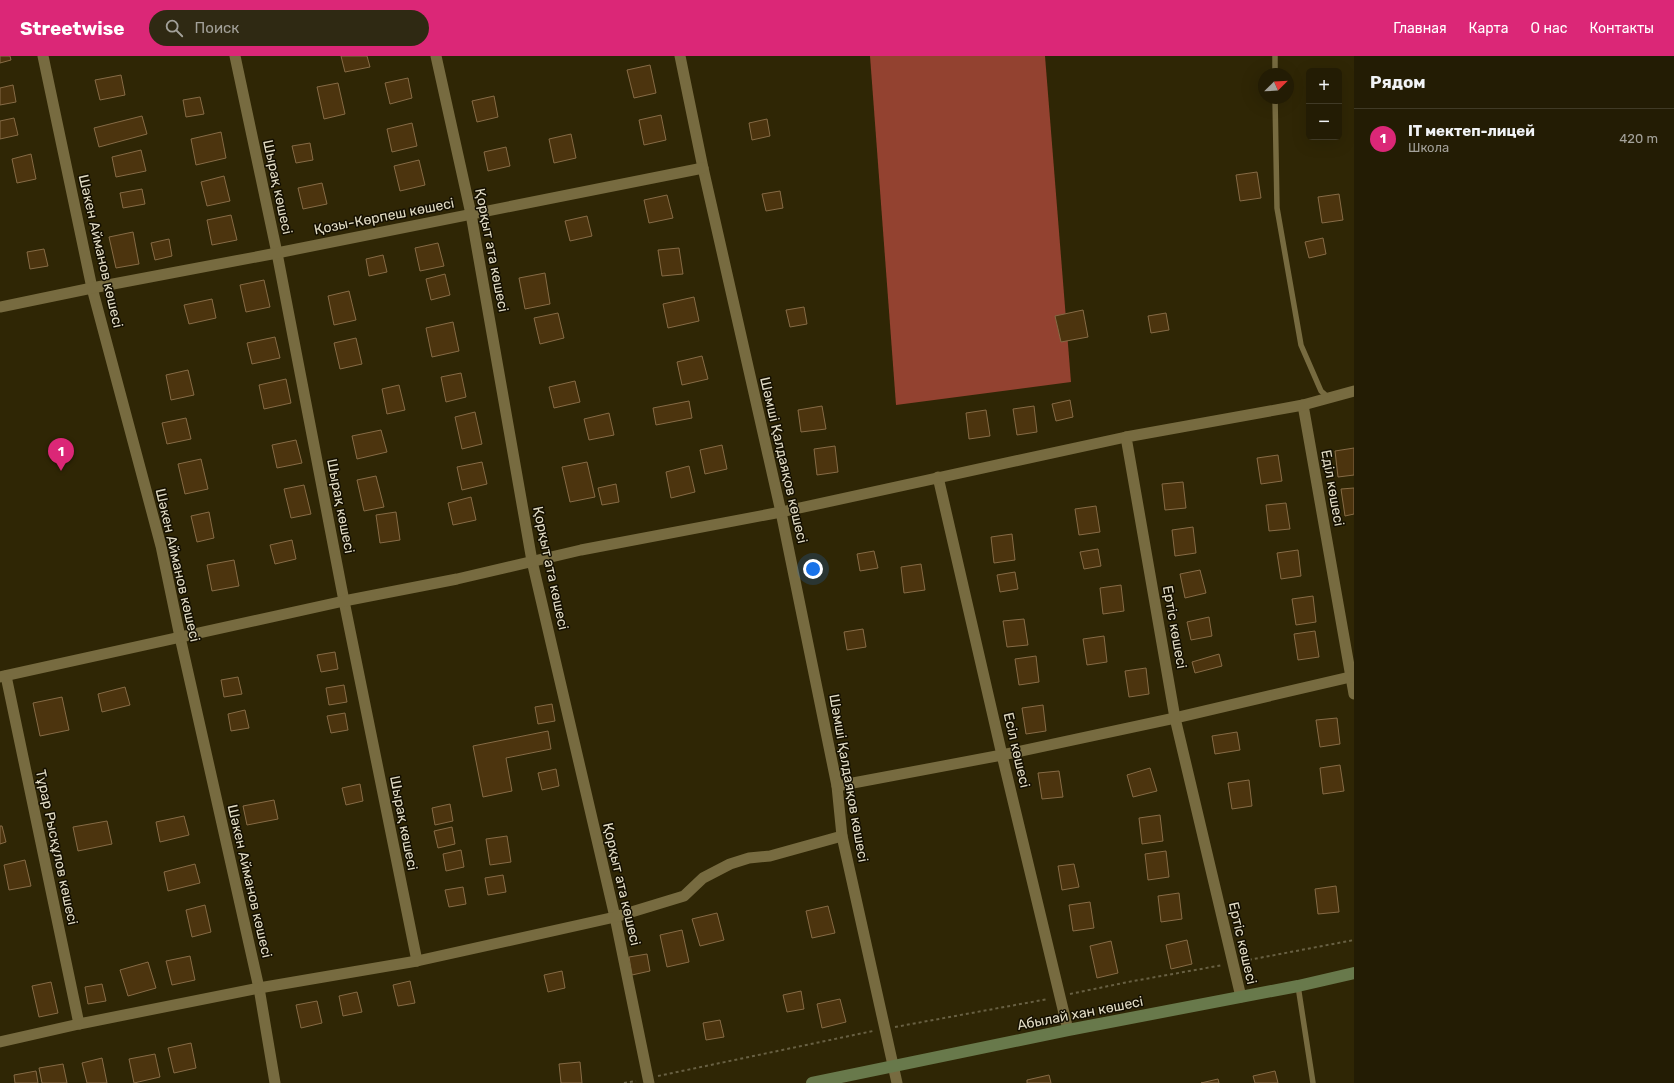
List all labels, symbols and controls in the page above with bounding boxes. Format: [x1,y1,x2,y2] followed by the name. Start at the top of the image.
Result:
[149,10,429,46] search box
[20,17,125,40] text: Streetwise
[163,17,185,39] icon: search
[195,19,239,37] text: Поиск
[1393,20,1447,37] text: Главная
[1469,20,1509,37] text: Карта
[1531,20,1567,37] text: О нас
[1589,20,1654,37] text: Контакты
[1258,68,1294,104] north arrow
[1306,68,1342,140] map controls
[1306,68,1342,104] button: +
[1370,72,1426,92] text: Рядом
[1306,104,1342,140] button: −
[1408,122,1535,140] text: IT мектеп-лицей
[1380,131,1386,146] text: 1
[1619,131,1658,146] text: 420 m
[259,138,296,236] street label: Шырақ көшесі
[1408,140,1449,155] text: Школа
[75,173,126,329] street label: Шәкен Айманов көшесі
[471,187,512,313] street label: Қорқыт ата көшесі
[312,195,456,238] street label: Қозы-Көрпеш көшесі
[756,375,811,545] street label: Шәмші Қалдаяқов көшесі
[48,438,74,471] pin: 1
[1317,449,1348,528] street label: Еділ көшесі
[323,457,358,555] street label: Шырақ көшесі
[152,487,203,643] street label: Шәкен Айманов көшесі
[529,505,572,631] street label: Қорқыт ата көшесі
[803,559,823,579] your location
[1159,584,1190,670] street label: Ертіс көшесі
[825,693,872,863] street label: Шәмші Қалдаяқов көшесі
[1000,711,1033,789] street label: Есіл көшесі
[32,768,81,926] street label: Тұрар Рысқұлов көшесі
[386,774,421,872] street label: Шырақ көшесі
[224,803,275,959] street label: Шәкен Айманов көшесі
[599,821,644,947] street label: Қорқыт ата көшесі
[1225,900,1260,986] street label: Ертіс көшесі
[1016,993,1145,1034] street label: Абылай хан көшесі

